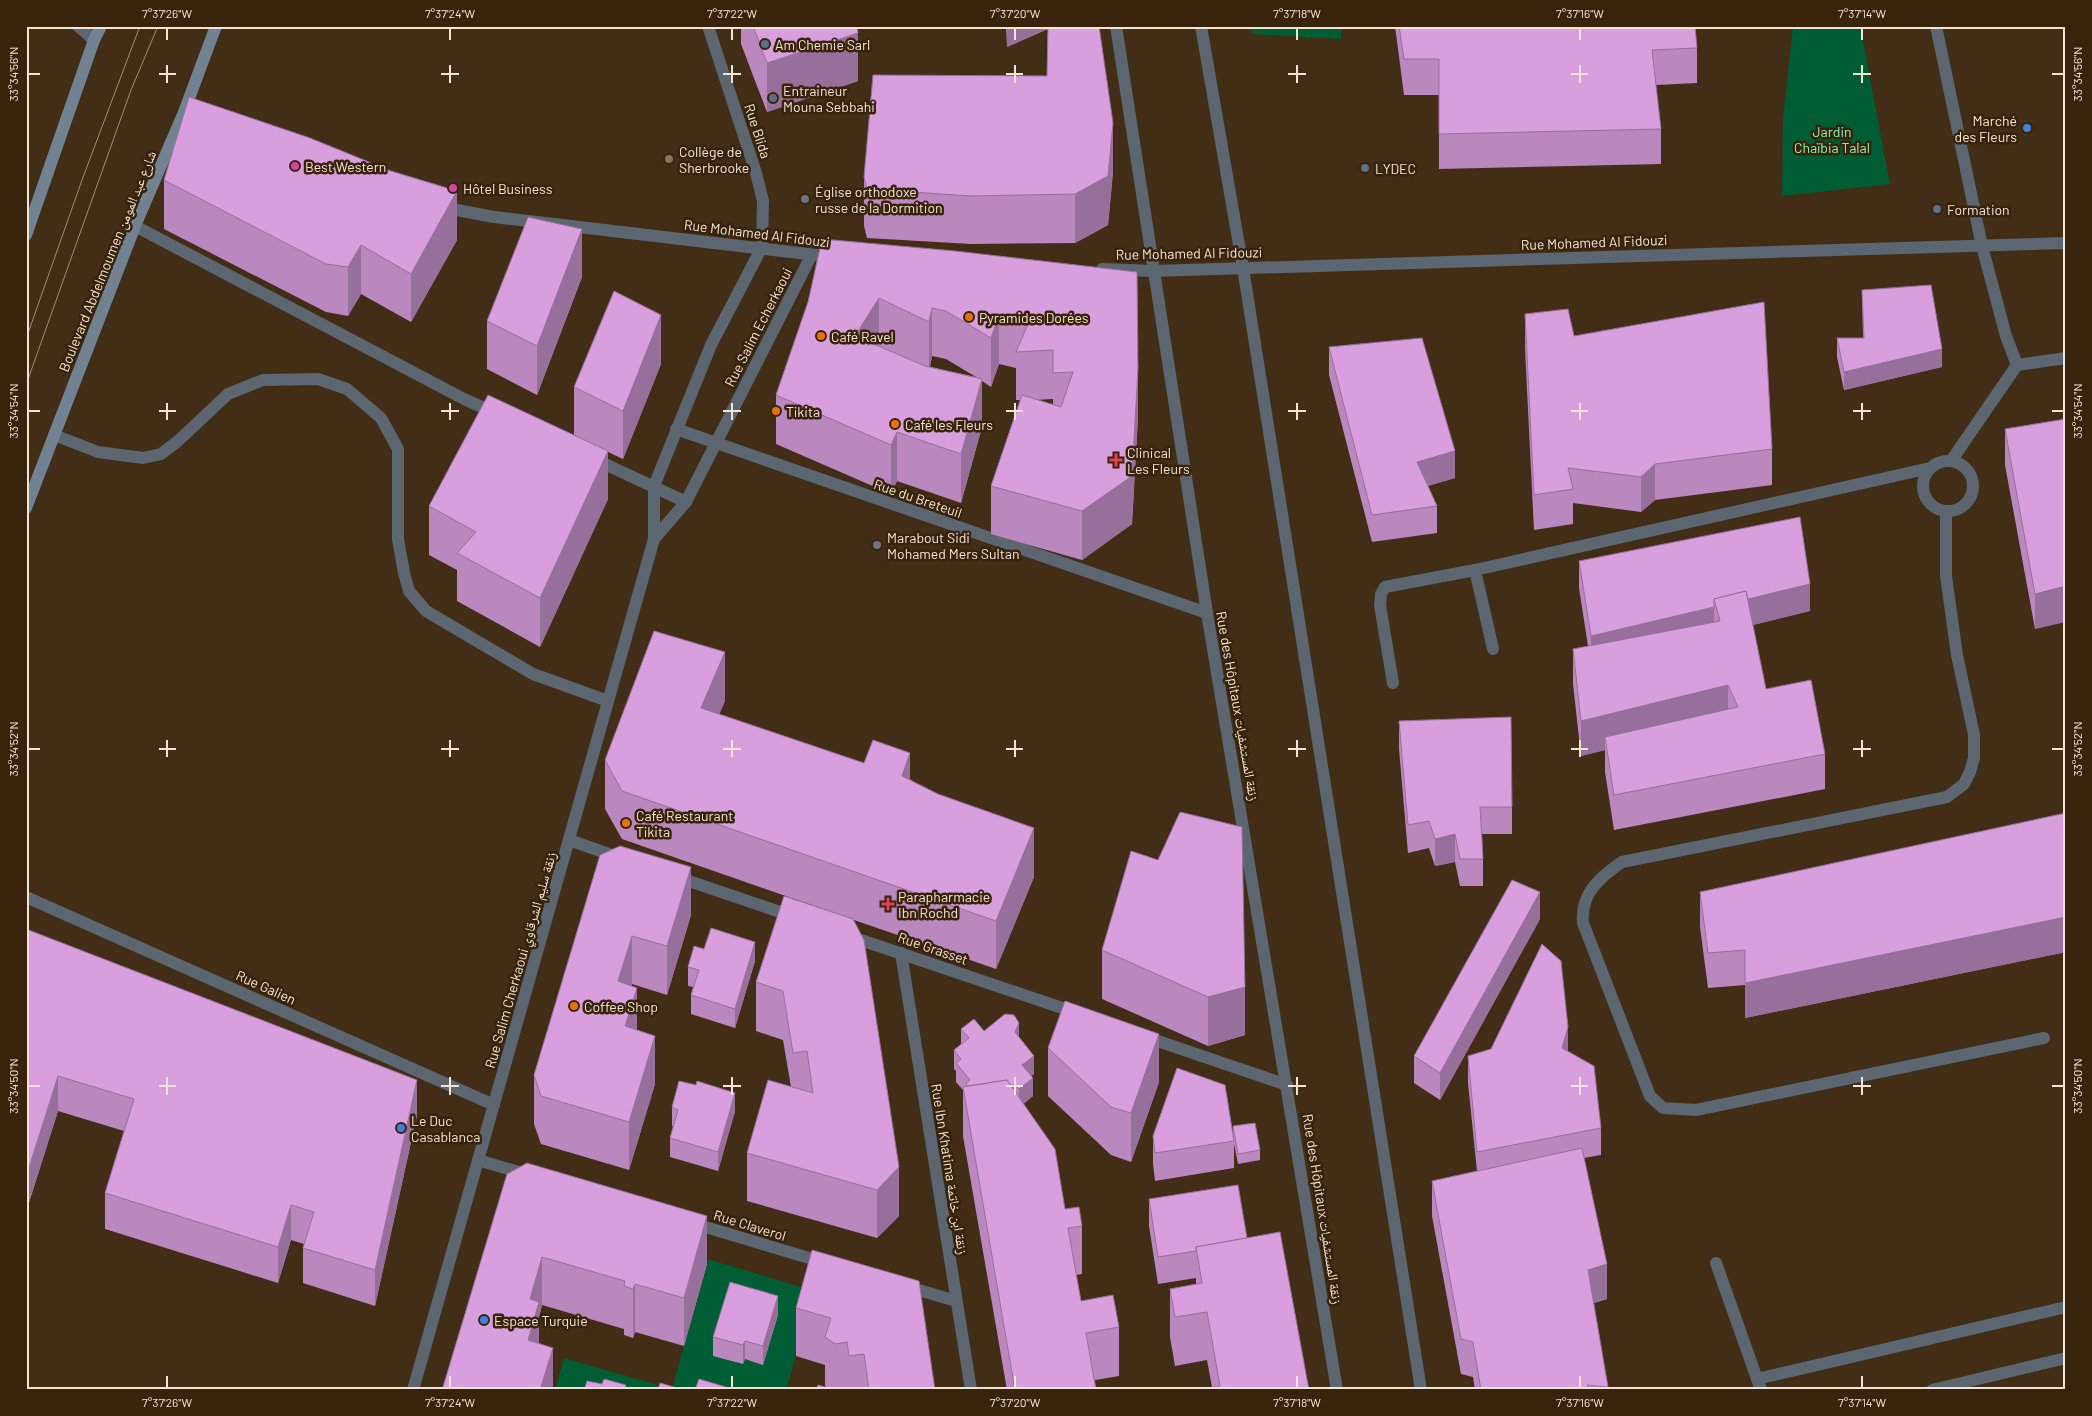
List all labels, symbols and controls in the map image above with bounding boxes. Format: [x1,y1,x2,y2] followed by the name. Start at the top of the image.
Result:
[142,6,192,20] text: 7°37'26"W
[425,6,476,20] text: 7°37'24"W
[707,6,758,20] text: 7°37'22"W
[990,6,1041,20] text: 7°37'20"W
[1273,6,1321,20] text: 7°37'18"W
[1556,6,1604,20] text: 7°37'16"W
[1838,6,1886,20] text: 7°37'14"W
[775,36,870,53] place label: Am Chemie Sarl
[759,38,771,50] marker: Am Chemie Sarl
[6,47,20,101] text: 33°34'56"N
[2070,47,2084,101] text: 33°34'56"N
[783,82,875,115] place label: Entraineur Mouna Sebbahi
[767,92,779,104] marker: Entraineur Mouna Sebbahi
[741,101,775,161] street label: Rue Blida
[1955,112,2017,145] place label: Marché des Fleurs
[2021,122,2033,134] marker: Marché des Fleurs
[1794,123,1870,156] park label: Jardin Chaïbia Talal
[679,143,749,176] place label: Collège de Sherbrooke
[55,148,161,375] street label: Boulevard Abdelmoumen شارع عبد المومن
[663,153,675,165] marker: Collège de Sherbrooke
[305,158,386,175] place label: Best Western
[289,160,301,172] marker: Best Western
[1375,160,1416,177] place label: LYDEC
[1359,162,1371,174] marker: LYDEC
[463,180,553,197] place label: Hôtel Business
[447,182,459,194] marker: Hôtel Business
[815,183,943,216] place label: Église orthodoxe russe de la Dormition
[799,193,811,205] marker: Église orthodoxe russe de la Dormition
[1947,201,2010,218] place label: Formation
[1931,203,1943,215] marker: Formation
[683,216,831,250] street label: Rue Mohamed Al Fidouzi
[1520,231,1668,253] street label: Rue Mohamed Al Fidouzi
[1116,243,1262,263] street label: Rue Mohamed Al Fidouzi
[721,265,795,389] street label: Rue Salim Echerkaoui
[979,309,1089,326] place label: Pyramides Dorées
[963,311,975,323] marker: Pyramides Dorées
[831,328,894,345] place label: Café Ravel
[815,330,827,342] marker: Café Ravel
[6,384,20,439] text: 33°34'54"N
[2070,384,2084,439] text: 33°34'54"N
[786,403,820,420] place label: Tikita
[770,405,782,417] marker: Tikita
[905,416,993,433] place label: Café les Fleurs
[889,418,901,430] marker: Café les Fleurs
[1127,444,1190,477] place label: Clinical Les Fleurs
[1109,453,1123,467] marker: Clinical Les Fleurs
[872,475,964,521] street label: Rue du Breteuil
[887,529,1019,562] place label: Marabout Sidi Mohamed Mers Sultan
[871,539,883,551] marker: Marabout Sidi Mohamed Mers Sultan
[1212,610,1263,802] street label: Rue des Hôpitaux زنقة المستشفيات
[6,722,20,777] text: 33°34'52"N
[2070,722,2084,777] text: 33°34'52"N
[636,807,733,840] place label: Café Restaurant Tikita
[620,817,632,829] marker: Café Restaurant Tikita
[481,850,563,1071] street label: Rue Salim Cherkaoui زنقة سليم الشرقاوي
[898,888,990,921] place label: Parapharmacie Ibn Rochd
[882,898,894,910] marker: Parapharmacie Ibn Rochd
[896,928,970,968] street label: Rue Grasset
[233,966,299,1008] street label: Rue Galien
[584,998,658,1015] place label: Coffee Shop
[568,1000,580,1012] marker: Coffee Shop
[6,1058,20,1114] text: 33°34'50"N
[2070,1058,2084,1114] text: 33°34'50"N
[927,1082,972,1256] street label: Rue Ibn Khatima زنقة ابن خاتمة
[411,1112,480,1145] place label: Le Duc Casablanca
[1299,1113,1346,1305] street label: Rue des Hôpitaux زنقة المستشفيات
[395,1122,407,1134] marker: Le Duc Casablanca
[712,1206,788,1244] street label: Rue Claverol
[494,1312,588,1329] place label: Espace Turquie
[478,1314,490,1326] marker: Espace Turquie
[142,1395,192,1409] text: 7°37'26"W
[425,1395,476,1409] text: 7°37'24"W
[707,1395,758,1409] text: 7°37'22"W
[990,1395,1041,1409] text: 7°37'20"W
[1273,1395,1321,1409] text: 7°37'18"W
[1556,1395,1604,1409] text: 7°37'16"W
[1838,1395,1886,1409] text: 7°37'14"W

